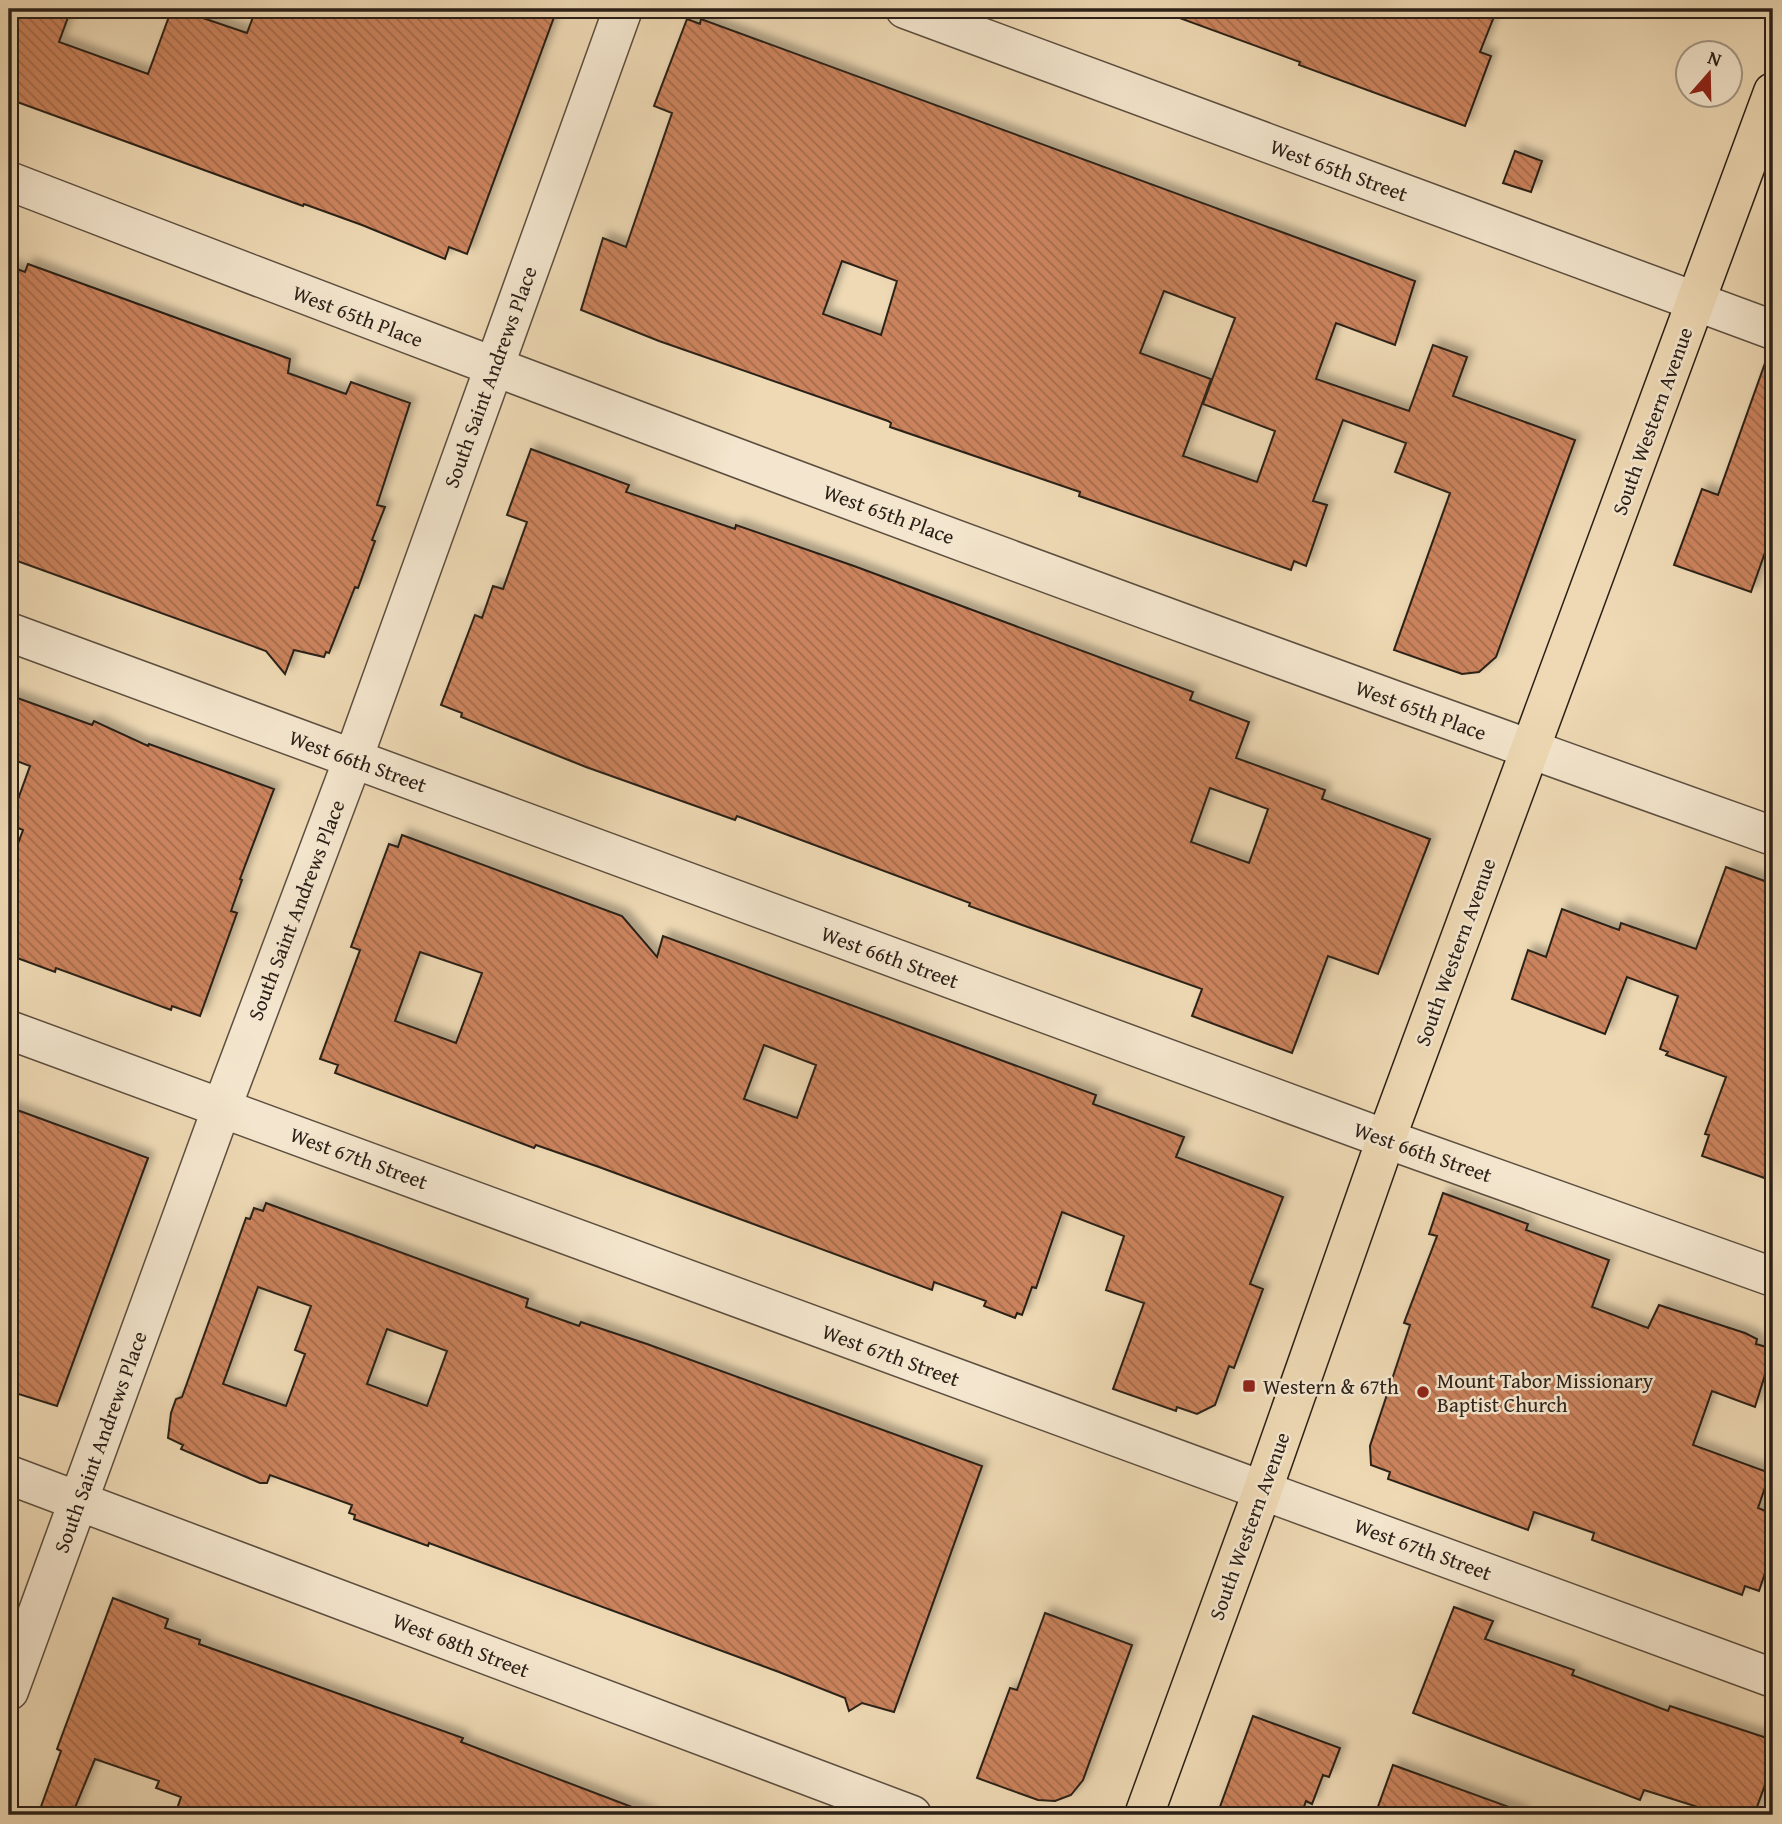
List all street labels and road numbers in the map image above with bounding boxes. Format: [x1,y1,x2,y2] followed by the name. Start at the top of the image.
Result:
[1266,131,1413,209] street label: West 65th Street
[435,262,545,492] street label: South Saint Andrews Place
[288,277,428,355] street label: West 65th Place
[1604,322,1701,519] street label: South Western Avenue
[819,476,959,552] street label: West 65th Place
[1351,672,1491,748] street label: West 65th Place
[285,722,432,800] street label: West 66th Street
[240,795,352,1025] street label: South Saint Andrews Place
[1407,853,1504,1050] street label: South Western Avenue
[817,918,964,996] street label: West 66th Street
[1350,1114,1497,1190] street label: West 66th Street
[286,1119,433,1197] street label: West 67th Street
[818,1316,965,1394] street label: West 67th Street
[45,1327,155,1557] street label: South Saint Andrews Place
[1201,1427,1298,1624] street label: South Western Avenue
[1350,1510,1497,1588] street label: West 67th Street
[388,1605,535,1686] street label: West 68th Street

